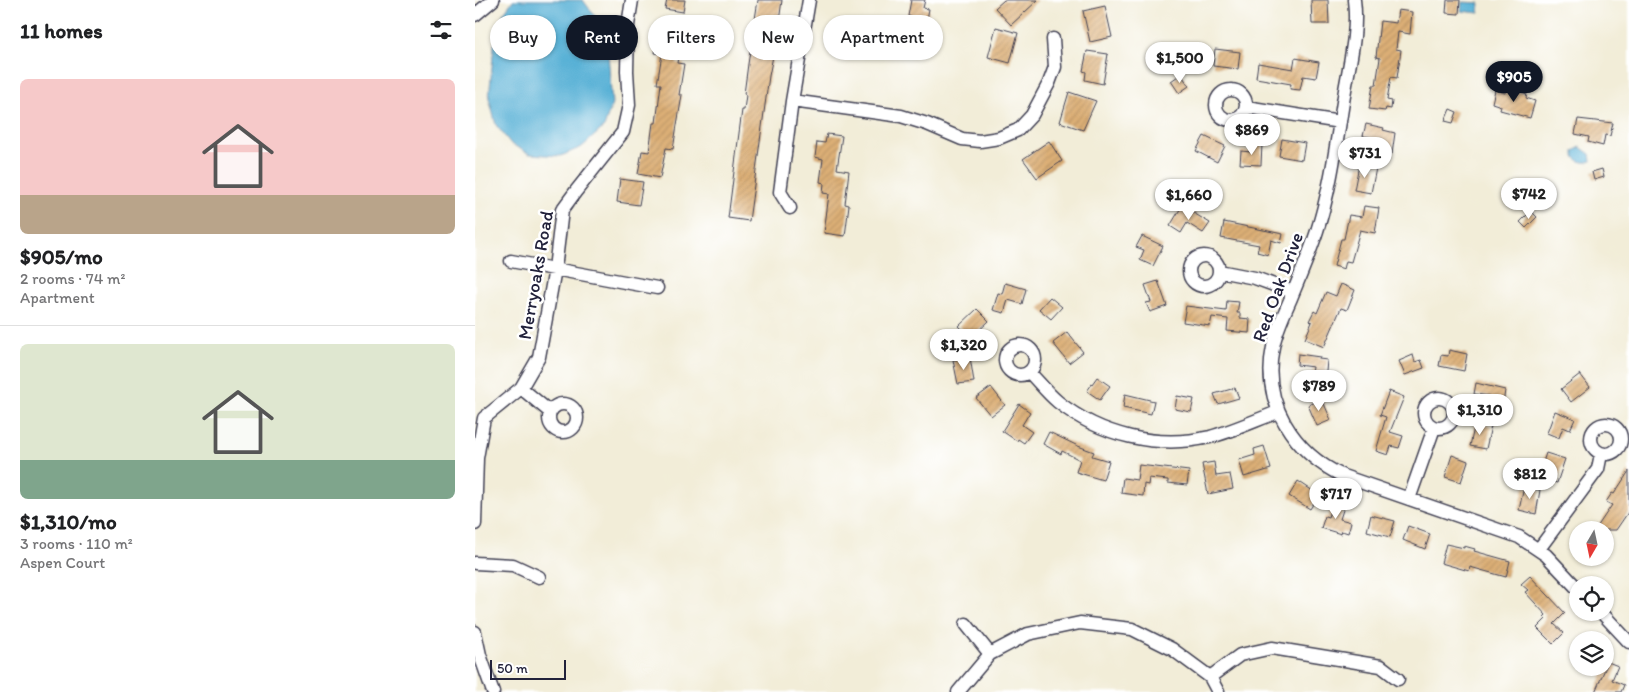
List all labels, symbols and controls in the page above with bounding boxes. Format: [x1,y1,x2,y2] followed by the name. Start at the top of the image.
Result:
[490,15,556,60] chip: Buy
[566,15,638,60] chip: Rent
[648,15,734,60] chip: Filters
[744,15,813,60] chip: New
[823,15,943,60] chip: Apartment
[427,16,455,44] icon: filters
[20,18,103,43] text: 11 homes
[1139,42,1221,84] pin: $1,500
[1156,48,1204,67] text: $1,500
[1484,61,1544,103] pin: $905
[1497,67,1531,86] text: $905
[193,111,283,201] icon: home
[1222,114,1282,156] pin: $869
[1235,120,1269,139] text: $869
[1335,136,1395,179] pin: $731
[1349,143,1381,162] text: $731
[1148,178,1230,221] pin: $1,660
[1499,178,1559,220] pin: $742
[1512,184,1546,203] text: $742
[1166,185,1212,204] text: $1,660
[513,208,558,341] street label: Merryoaks Road
[1247,229,1308,345] street label: Red Oak Drive
[20,244,103,269] text: $905/mo
[20,269,125,288] text: 2 rooms · 74 m²
[20,288,95,307] text: Apartment
[923,328,1005,371] pin: $1,320
[941,335,987,354] text: $1,320
[1289,370,1349,412] pin: $789
[1302,376,1336,395] text: $789
[193,377,283,467] icon: home
[1439,394,1521,436] pin: $1,310
[1457,400,1503,419] text: $1,310
[1500,458,1560,500] pin: $812
[1514,464,1546,483] text: $812
[1306,478,1366,520] pin: $717
[1320,484,1352,503] text: $717
[20,509,117,534] text: $1,310/mo
[1569,521,1614,566] north arrow
[1569,521,1614,676] map controls
[20,534,133,553] text: 3 rooms · 110 m²
[20,553,105,572] text: Aspen Court
[1569,576,1614,621] button: locate
[1569,631,1614,676] button: layers
[490,657,566,680] scale bar
[497,660,528,677] text: 50 m

